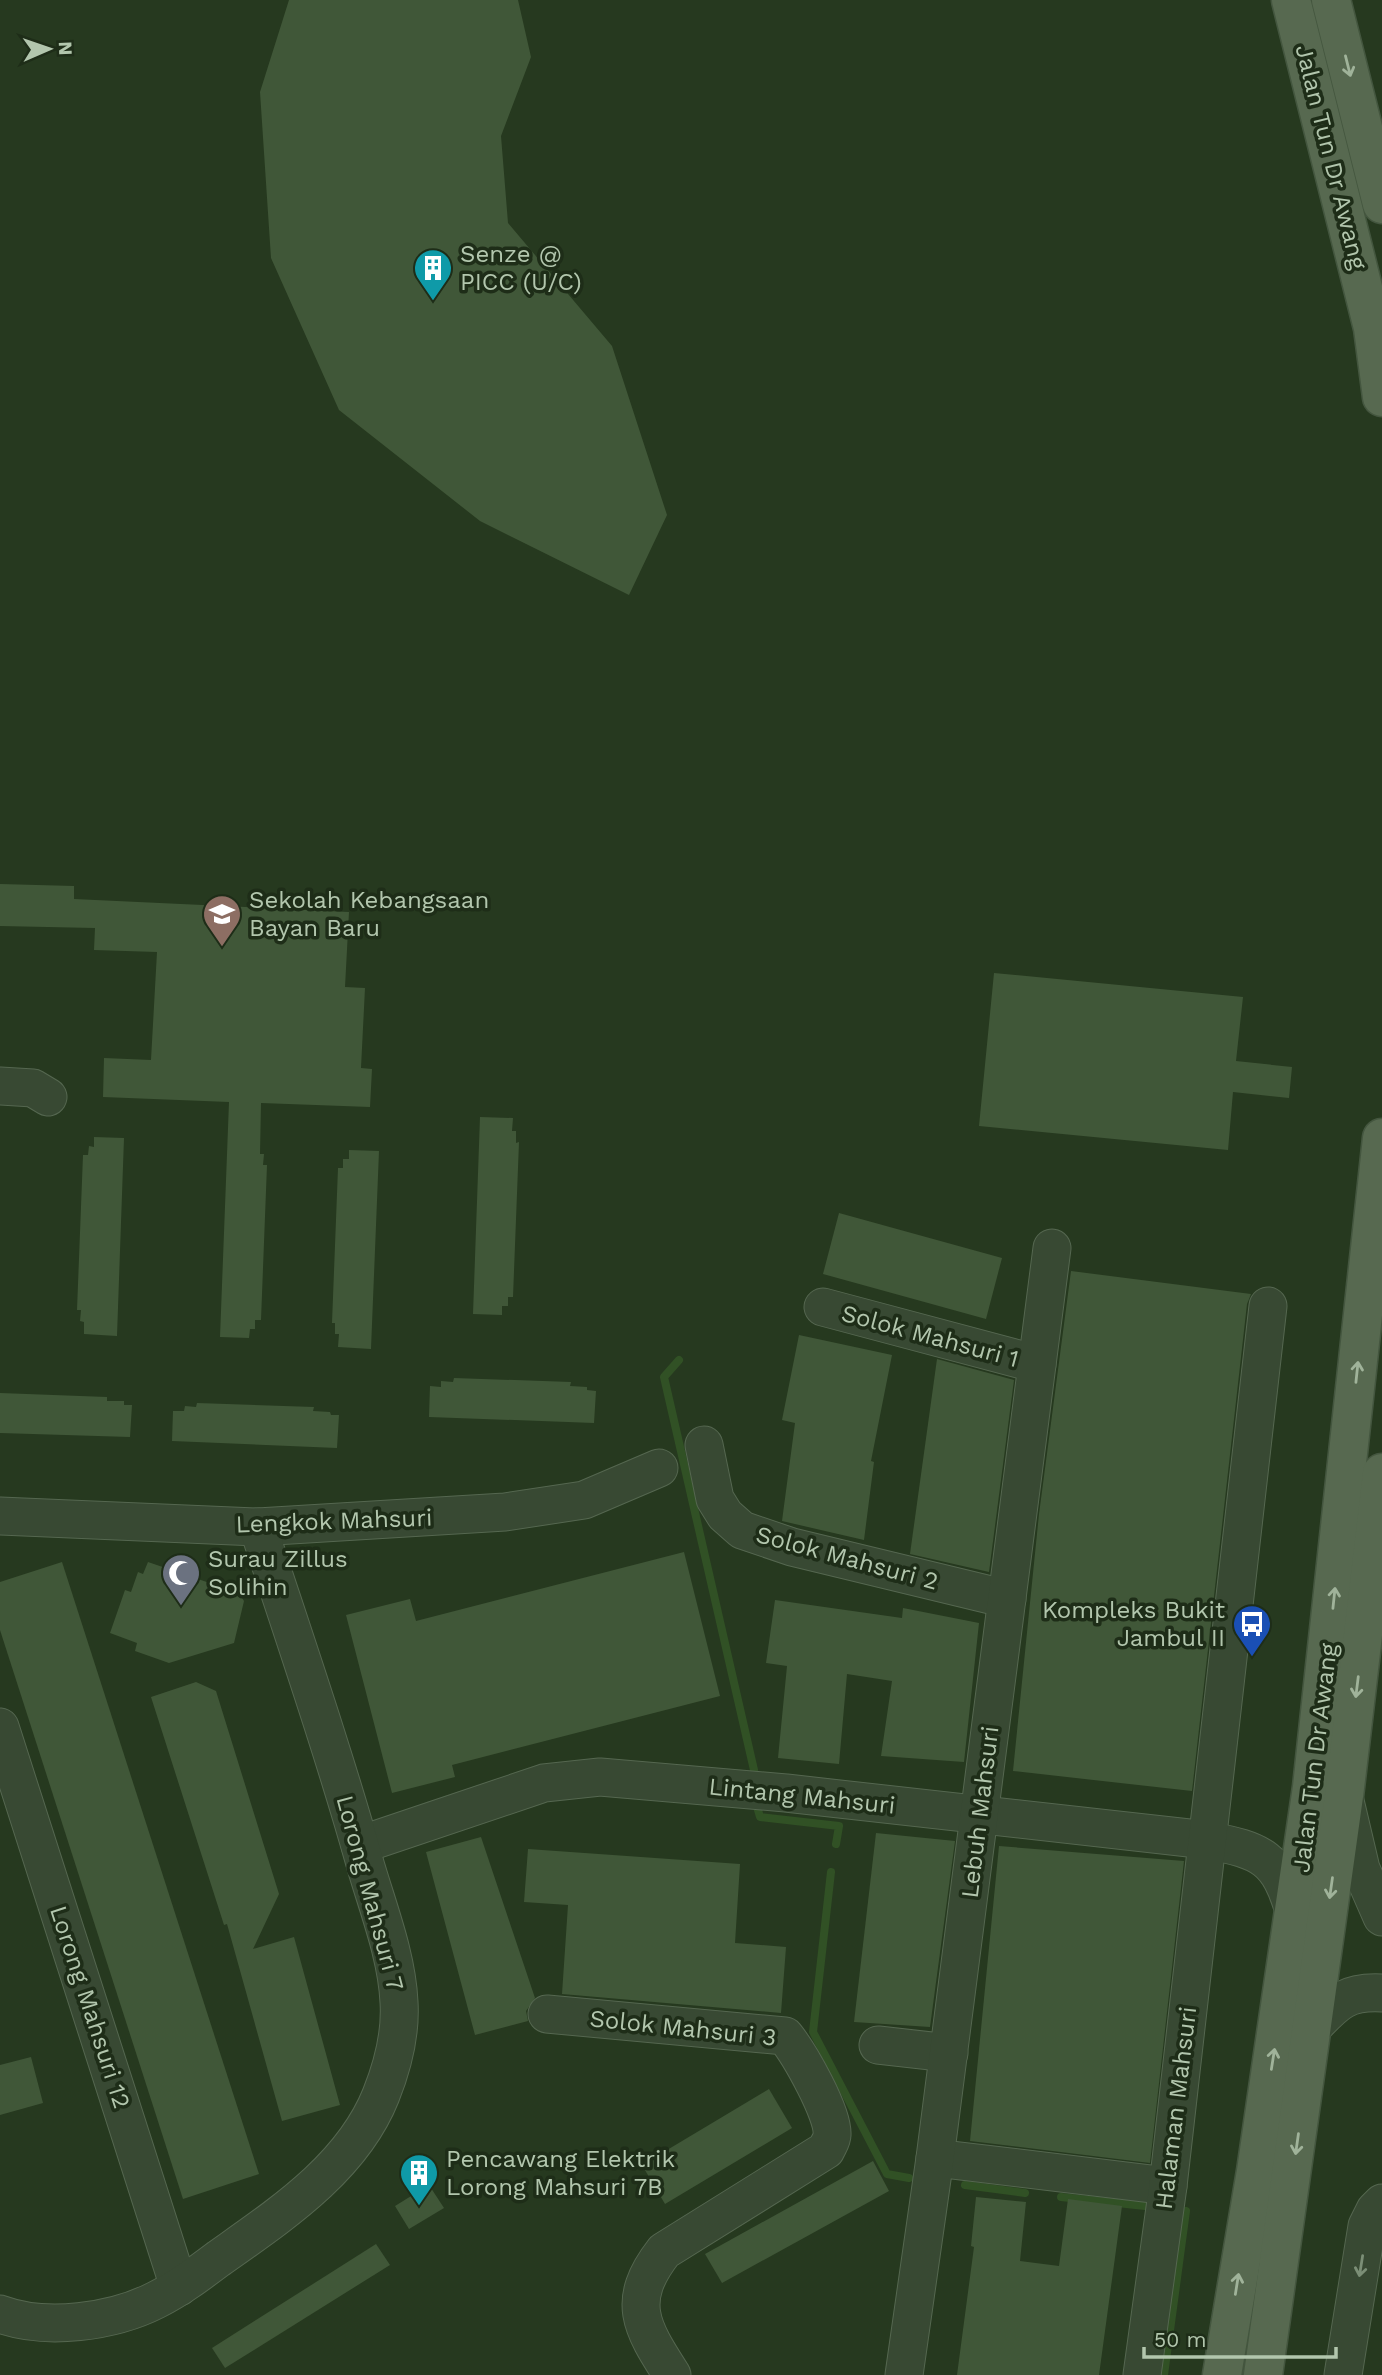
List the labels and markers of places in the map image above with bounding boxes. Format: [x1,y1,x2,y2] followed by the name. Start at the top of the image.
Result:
[460,240,582,296] place label: Senze @ PICC (U/C)
[412,247,454,302] building icon: Senze @ PICC (U/C)
[249,886,489,942] place label: Sekolah Kebangsaan Bayan Baru
[201,893,243,948] school or university icon: Sekolah Kebangsaan Bayan Baru
[208,1545,348,1601] place label: Surau Zillus Solihin
[160,1552,202,1607] mosque icon: Surau Zillus Solihin
[1042,1596,1225,1652] place label: Kompleks Bukit Jambul II
[1231,1603,1273,1658] bus stop icon: Kompleks Bukit Jambul II
[446,2145,675,2201] place label: Pencawang Elektrik Lorong Mahsuri 7B
[398,2152,440,2207] building icon: Pencawang Elektrik Lorong Mahsuri 7B

